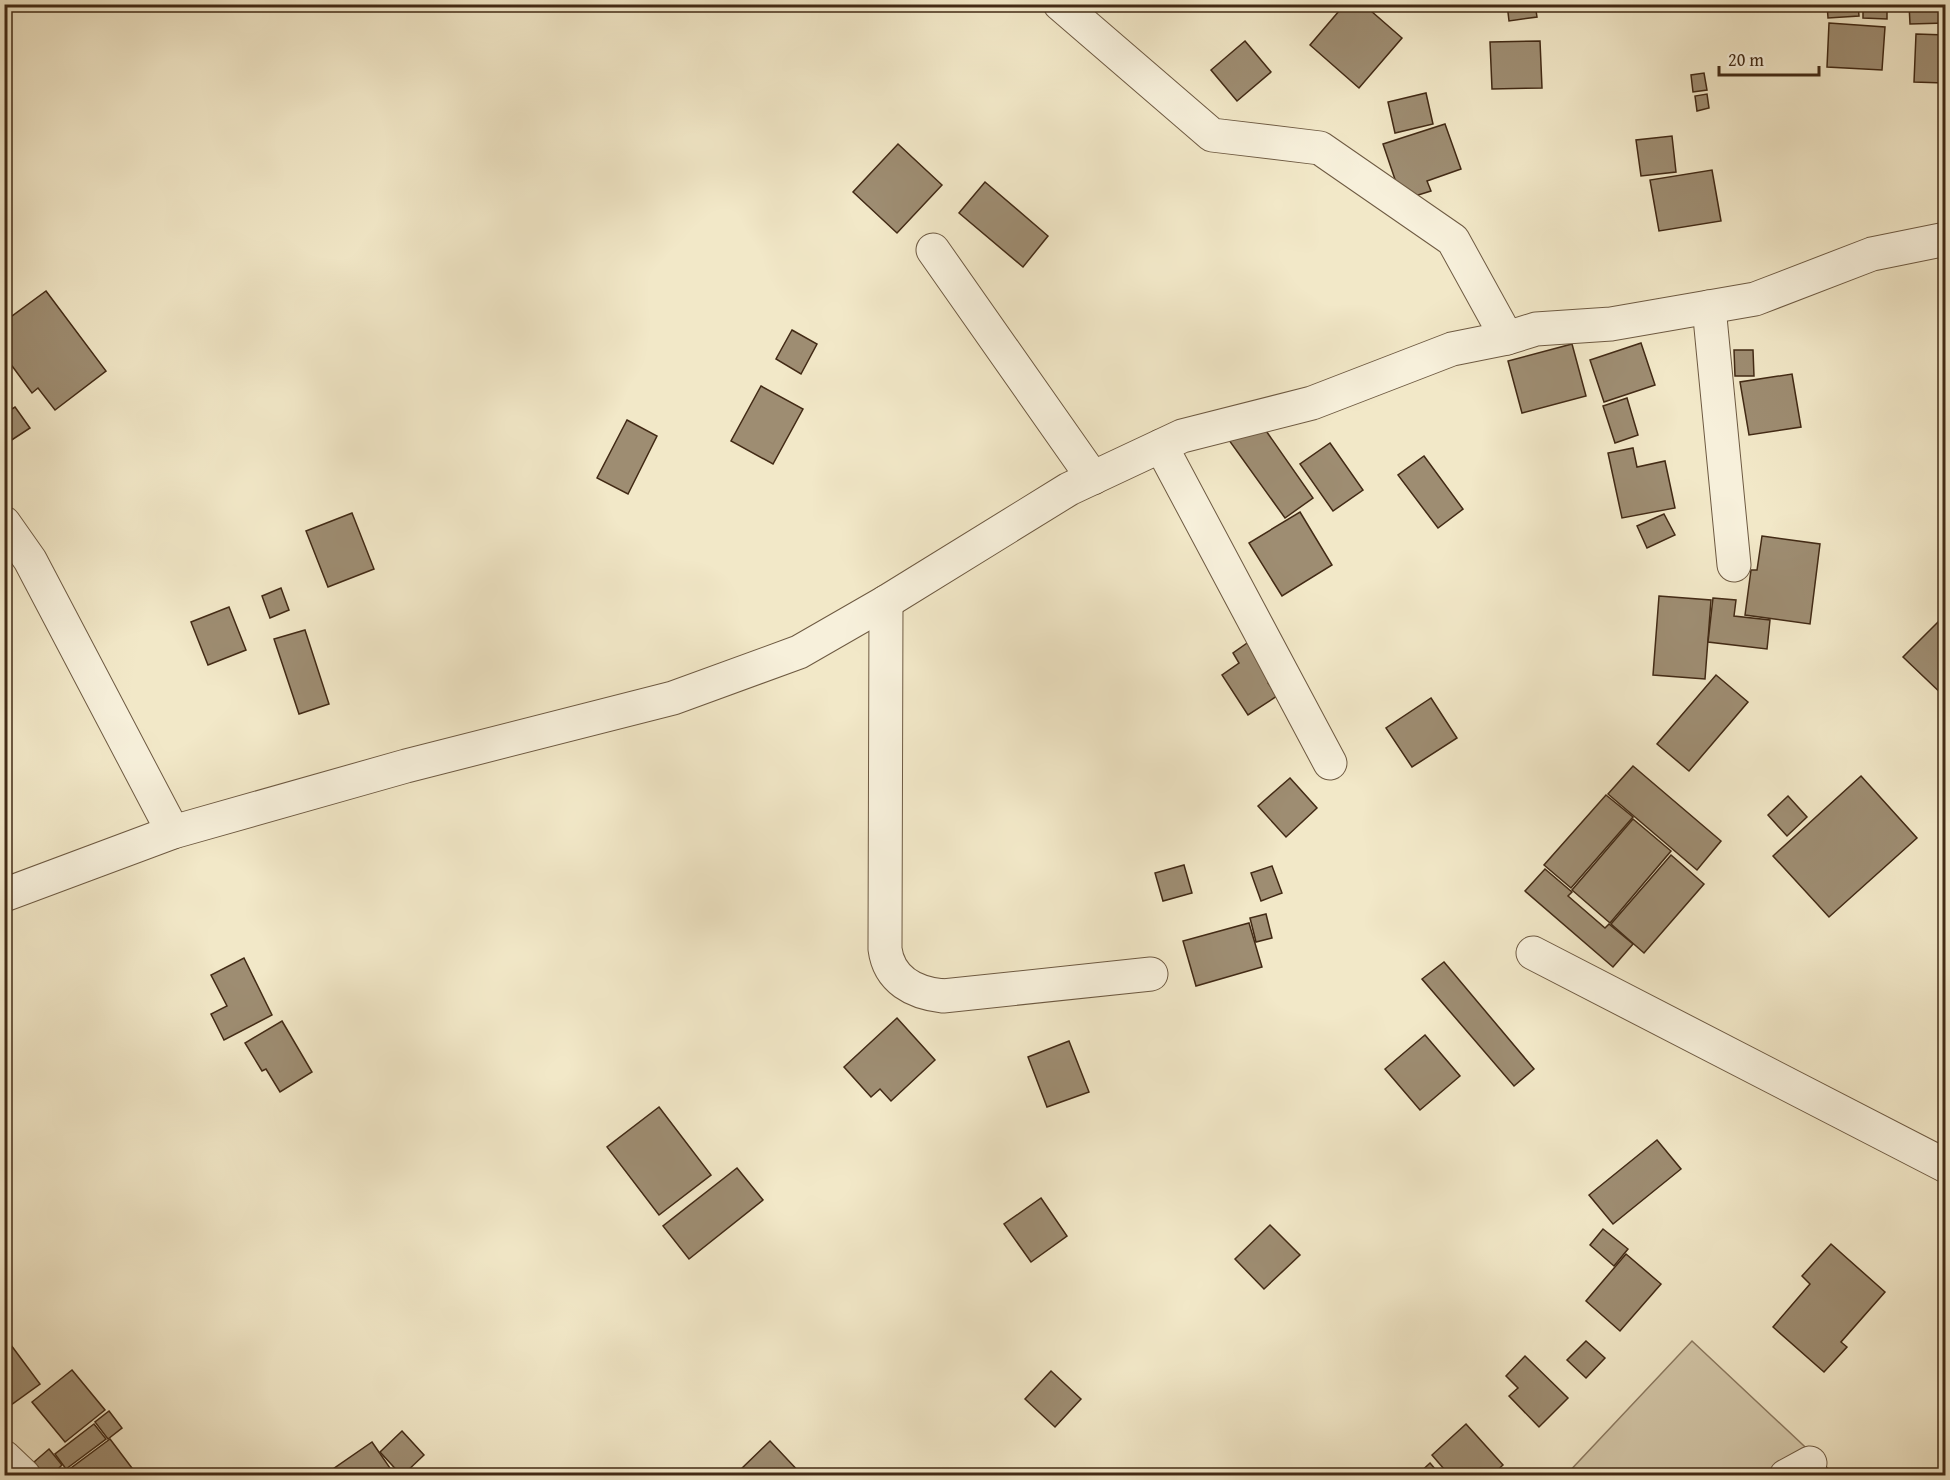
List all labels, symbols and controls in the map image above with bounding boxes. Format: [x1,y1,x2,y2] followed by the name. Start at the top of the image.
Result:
[1719,39,1820,77] scale bar
[1728,46,1764,73] text: 20 m

